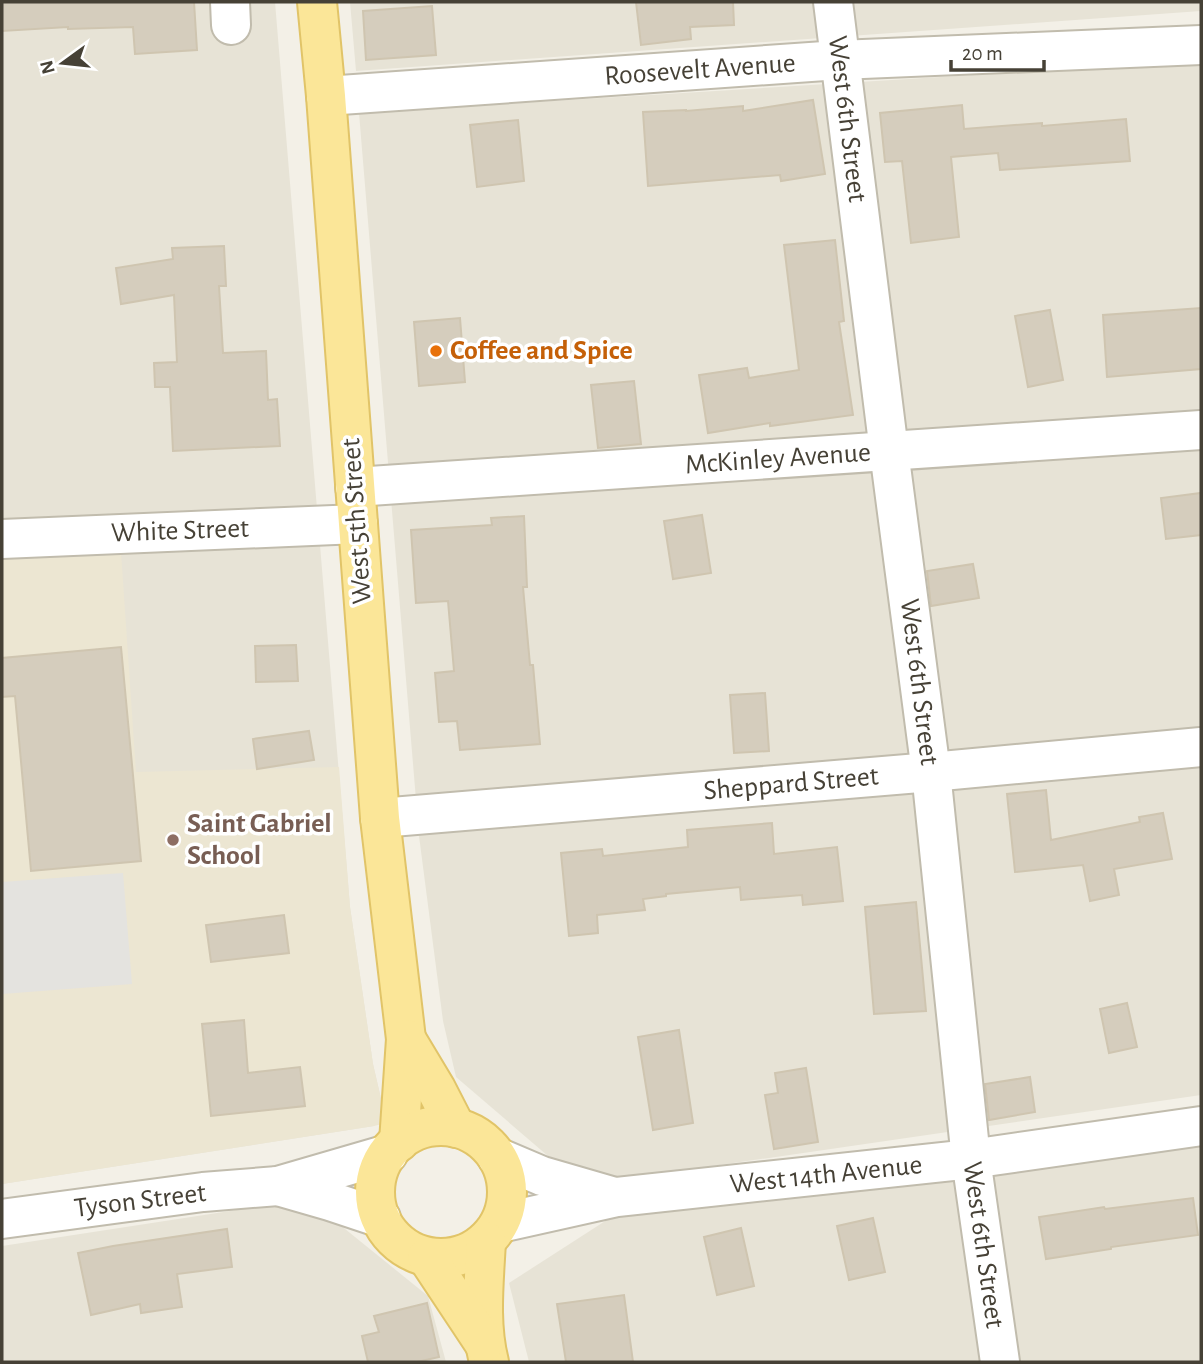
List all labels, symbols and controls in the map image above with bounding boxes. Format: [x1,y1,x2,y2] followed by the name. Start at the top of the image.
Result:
[28,28,98,98] north arrow
[951,28,1044,72] scale bar
[823,34,871,204] street label: West 6th Street
[962,43,1003,64] text: 20 m
[603,49,797,91] street label: Roosevelt Avenue
[37,58,59,76] text: N
[450,337,633,365] place label: Coffee and Spice
[428,343,444,359] marker: Coffee and Spice
[337,437,377,605] street label: West 5th Street
[684,439,872,479] street label: McKinley Avenue
[111,515,250,547] street label: White Street
[895,597,943,767] street label: West 6th Street
[702,762,880,806] street label: Sheppard Street
[187,810,332,870] place label: Saint Gabriel School
[165,832,181,848] marker: Saint Gabriel School
[728,1151,924,1199] street label: West 14th Avenue
[957,1160,1009,1330] street label: West 6th Street
[72,1179,208,1223] street label: Tyson Street

